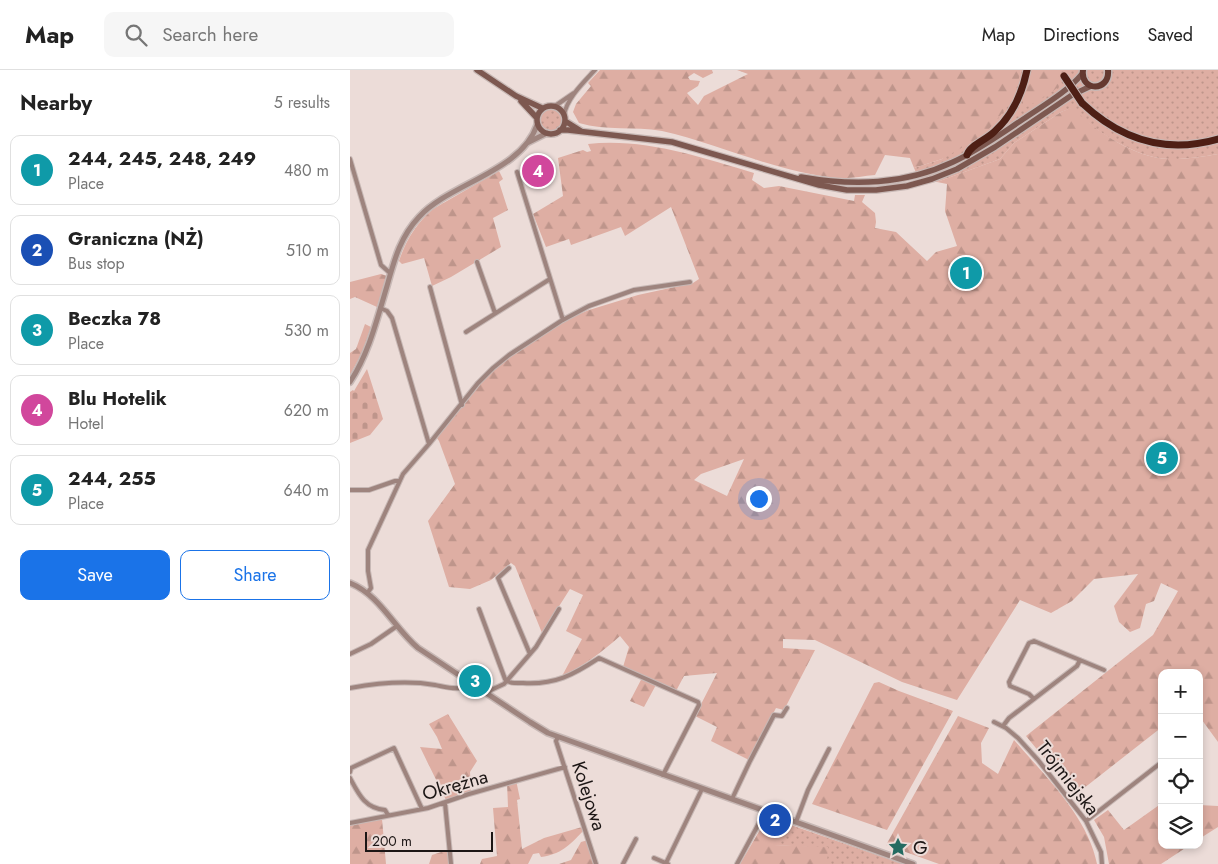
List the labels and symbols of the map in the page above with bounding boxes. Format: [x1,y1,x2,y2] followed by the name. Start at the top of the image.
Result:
[522,152,554,190] pin: 4
[950,254,982,292] pin: 1
[1146,439,1178,477] pin: 5
[746,486,772,512] your location
[459,662,491,700] pin: 3
[1030,735,1106,821] street label: Trójmiejska
[565,758,613,834] street label: Kolejowa
[419,763,491,807] street label: Okrężna
[759,801,791,839] pin: 2
[365,829,492,852] scale bar
[913,834,928,861] place label: G
[887,836,909,858] place icon: G

